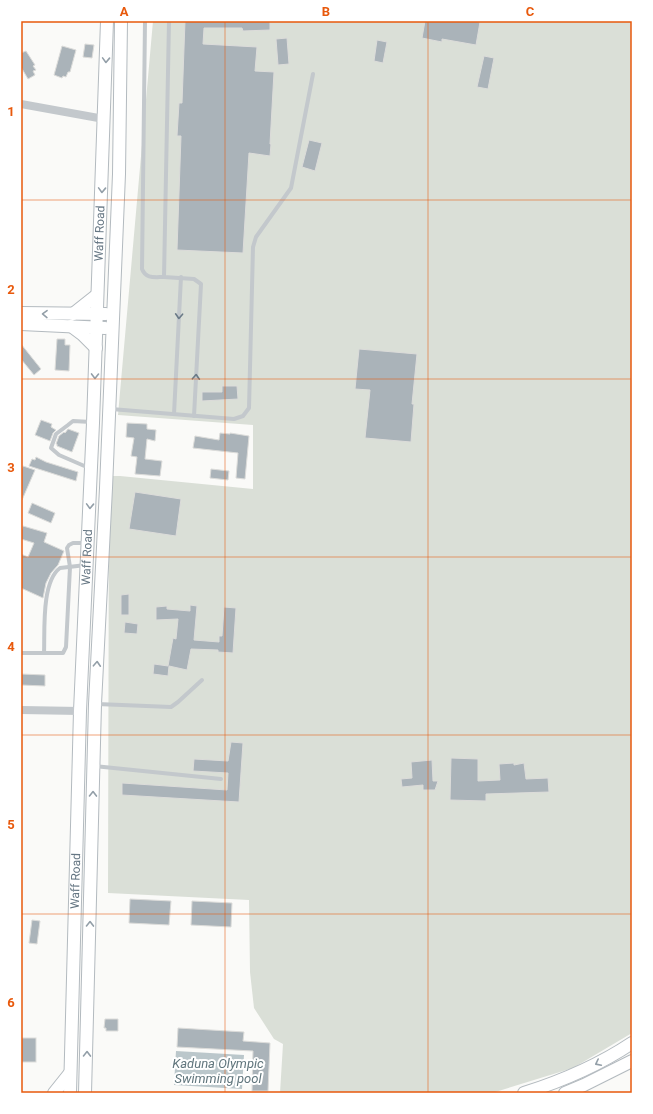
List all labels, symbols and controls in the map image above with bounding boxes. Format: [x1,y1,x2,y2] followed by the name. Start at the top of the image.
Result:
[120,4,129,19] text: A
[322,4,330,19] text: B
[526,4,535,19] text: C
[102,57,110,63] one-way arrow
[7,104,15,119] text: 1
[97,187,106,193] one-way arrow
[92,205,108,262] street label: Waff Road
[7,282,15,297] text: 2
[42,309,48,318] one-way arrow
[174,313,183,319] one-way arrow
[91,373,99,379] one-way arrow
[192,374,200,380] one-way arrow
[7,460,15,475] text: 3
[86,503,94,509] one-way arrow
[79,529,95,586] street label: Waff Road
[7,639,15,654] text: 4
[93,661,101,667] one-way arrow
[89,791,97,797] one-way arrow
[7,817,15,832] text: 5
[68,853,83,909] street label: Waff Road
[86,921,94,927] one-way arrow
[7,995,15,1010] text: 6
[83,1051,91,1057] one-way arrow
[172,1056,264,1086] water label: Kaduna Olympic Swimming pool
[595,1058,602,1065] one-way arrow

